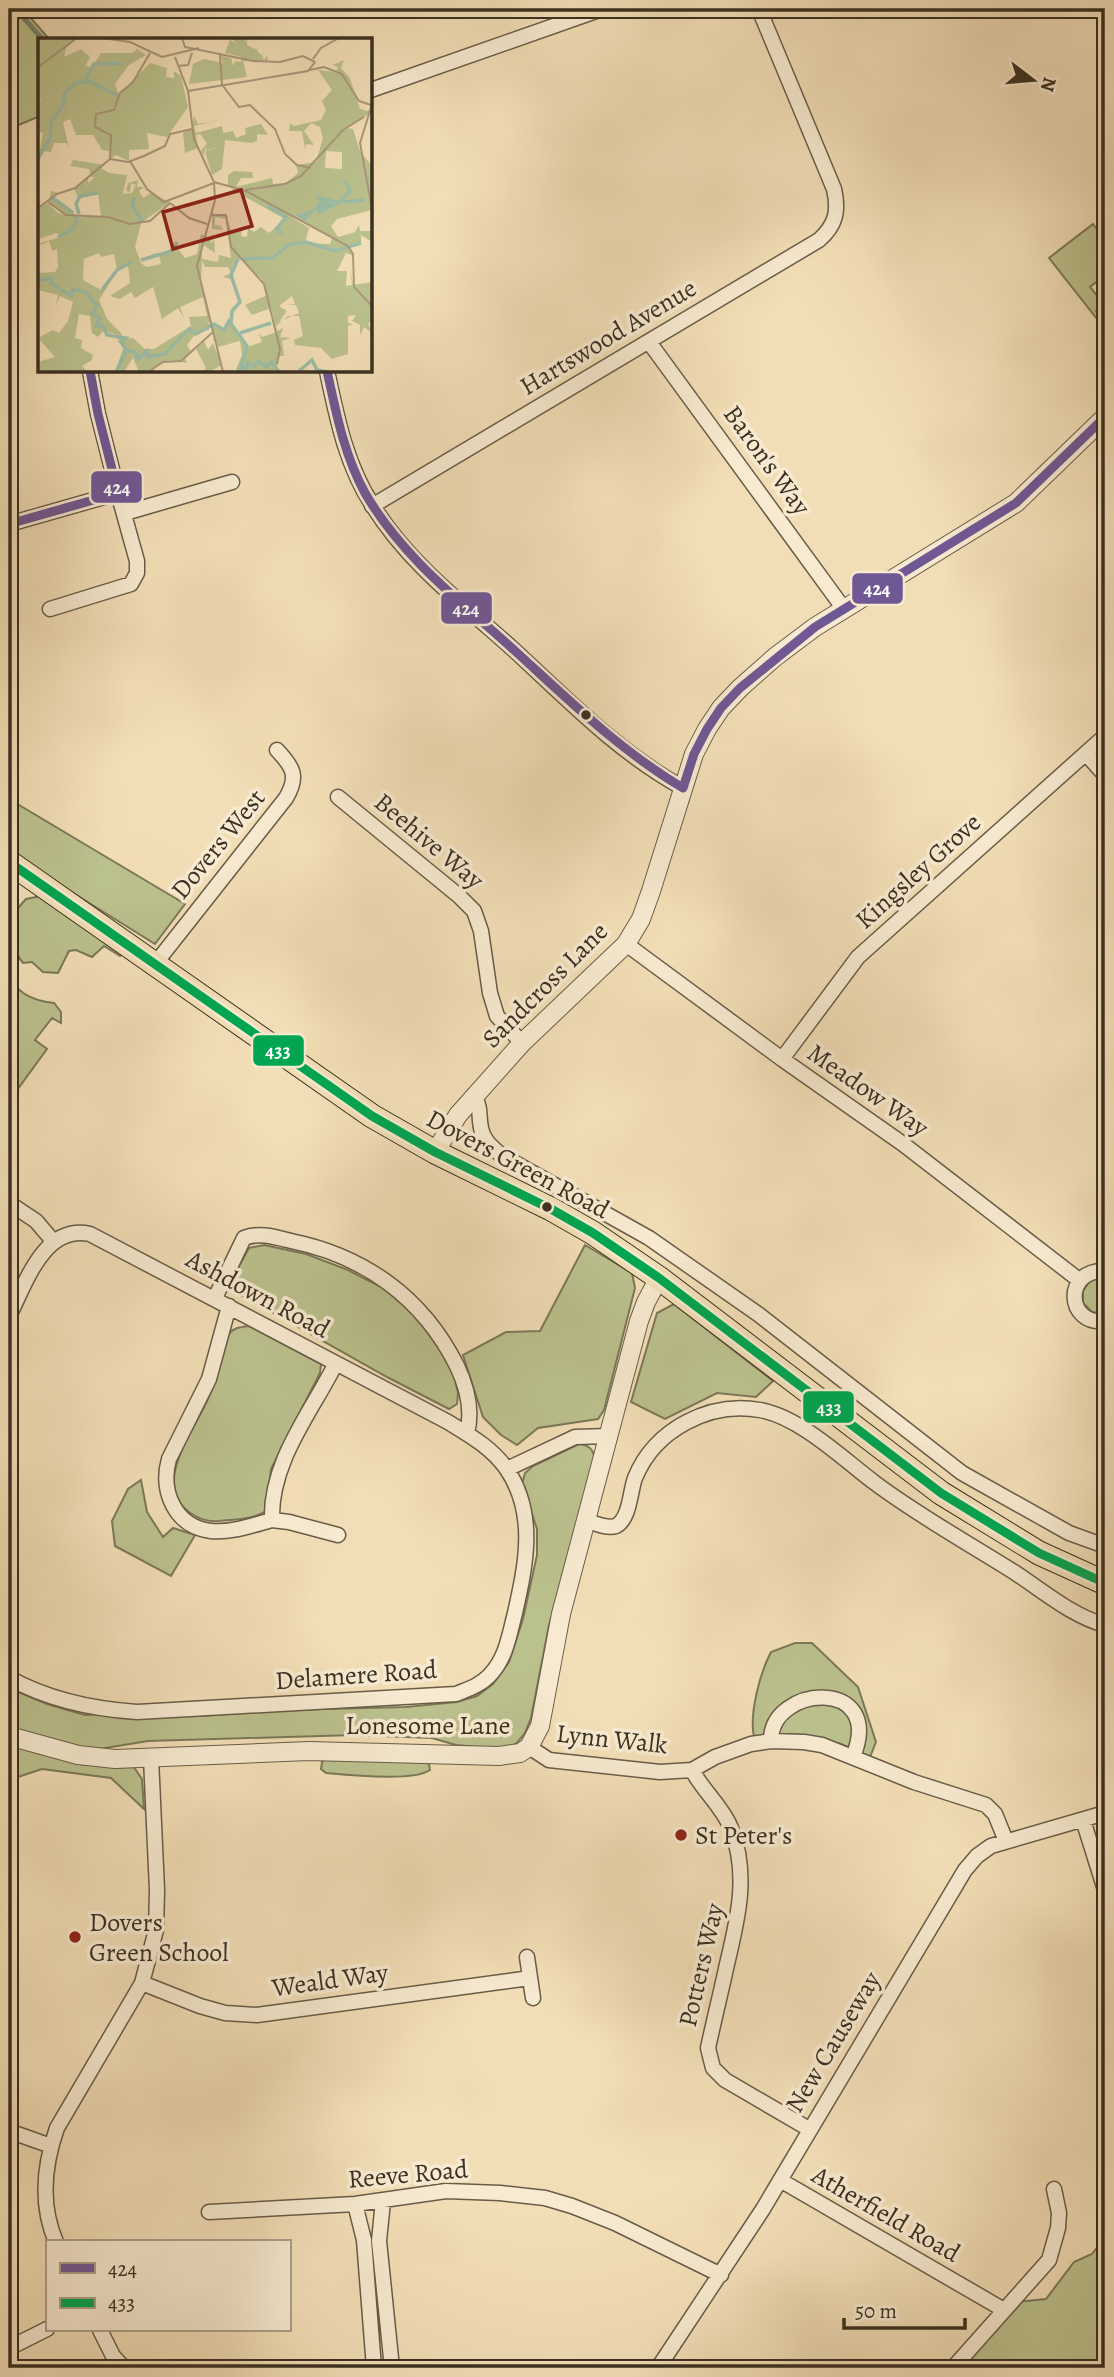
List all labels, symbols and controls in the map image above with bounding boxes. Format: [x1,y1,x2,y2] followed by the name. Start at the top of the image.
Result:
[38,38,373,373] inset map
[998,46,1068,116] north arrow
[1034,74,1063,95] text: N
[513,270,703,404] street label: Hartswood Avenue
[715,398,819,522] street label: Baron's Way
[90,470,143,504] line badge: 424
[103,475,131,501] text: 424
[851,572,904,605] line badge: 424
[863,576,891,602] text: 424
[440,591,493,625] line badge: 424
[452,596,480,622] text: 424
[579,708,593,722] unlabelled marker
[163,781,273,906] street label: Dovers West
[367,785,492,897] street label: Beehive Way
[848,805,988,937] street label: Kingsley Grove
[474,914,616,1056] street label: Sandcross Lane
[252,1034,305,1067] line badge: 433
[800,1035,936,1145] street label: Meadow Way
[265,1038,291,1064] text: 433
[420,1101,616,1227] street label: Dovers Green Road
[540,1200,554,1214] unlabelled marker
[179,1241,336,1347] street label: Ashdown Road
[802,1390,855,1424] line badge: 433
[816,1395,842,1421] text: 433
[274,1652,438,1698] street label: Delamere Road
[345,1708,511,1743] street label: Lonesome Lane
[555,1716,669,1762] street label: Lynn Walk
[695,1818,793,1853] place label: St Peter's
[673,1827,689,1843] marker: St Peter's
[670,1899,732,2030] street label: Potters Way
[89,1905,229,1970] place label: Dovers Green School
[67,1929,83,1945] marker: Dovers Green School
[269,1954,391,2006] street label: Weald Way
[777,1965,889,2119] street label: New Causeway
[346,2151,470,2197] street label: Reeve Road
[805,2157,967,2271] street label: Atherfield Road
[46,2240,290,2332] legend
[108,2255,137,2283] text: 424
[844,2286,965,2330] scale bar
[108,2289,135,2317] text: 433
[855,2297,897,2325] text: 50 m

